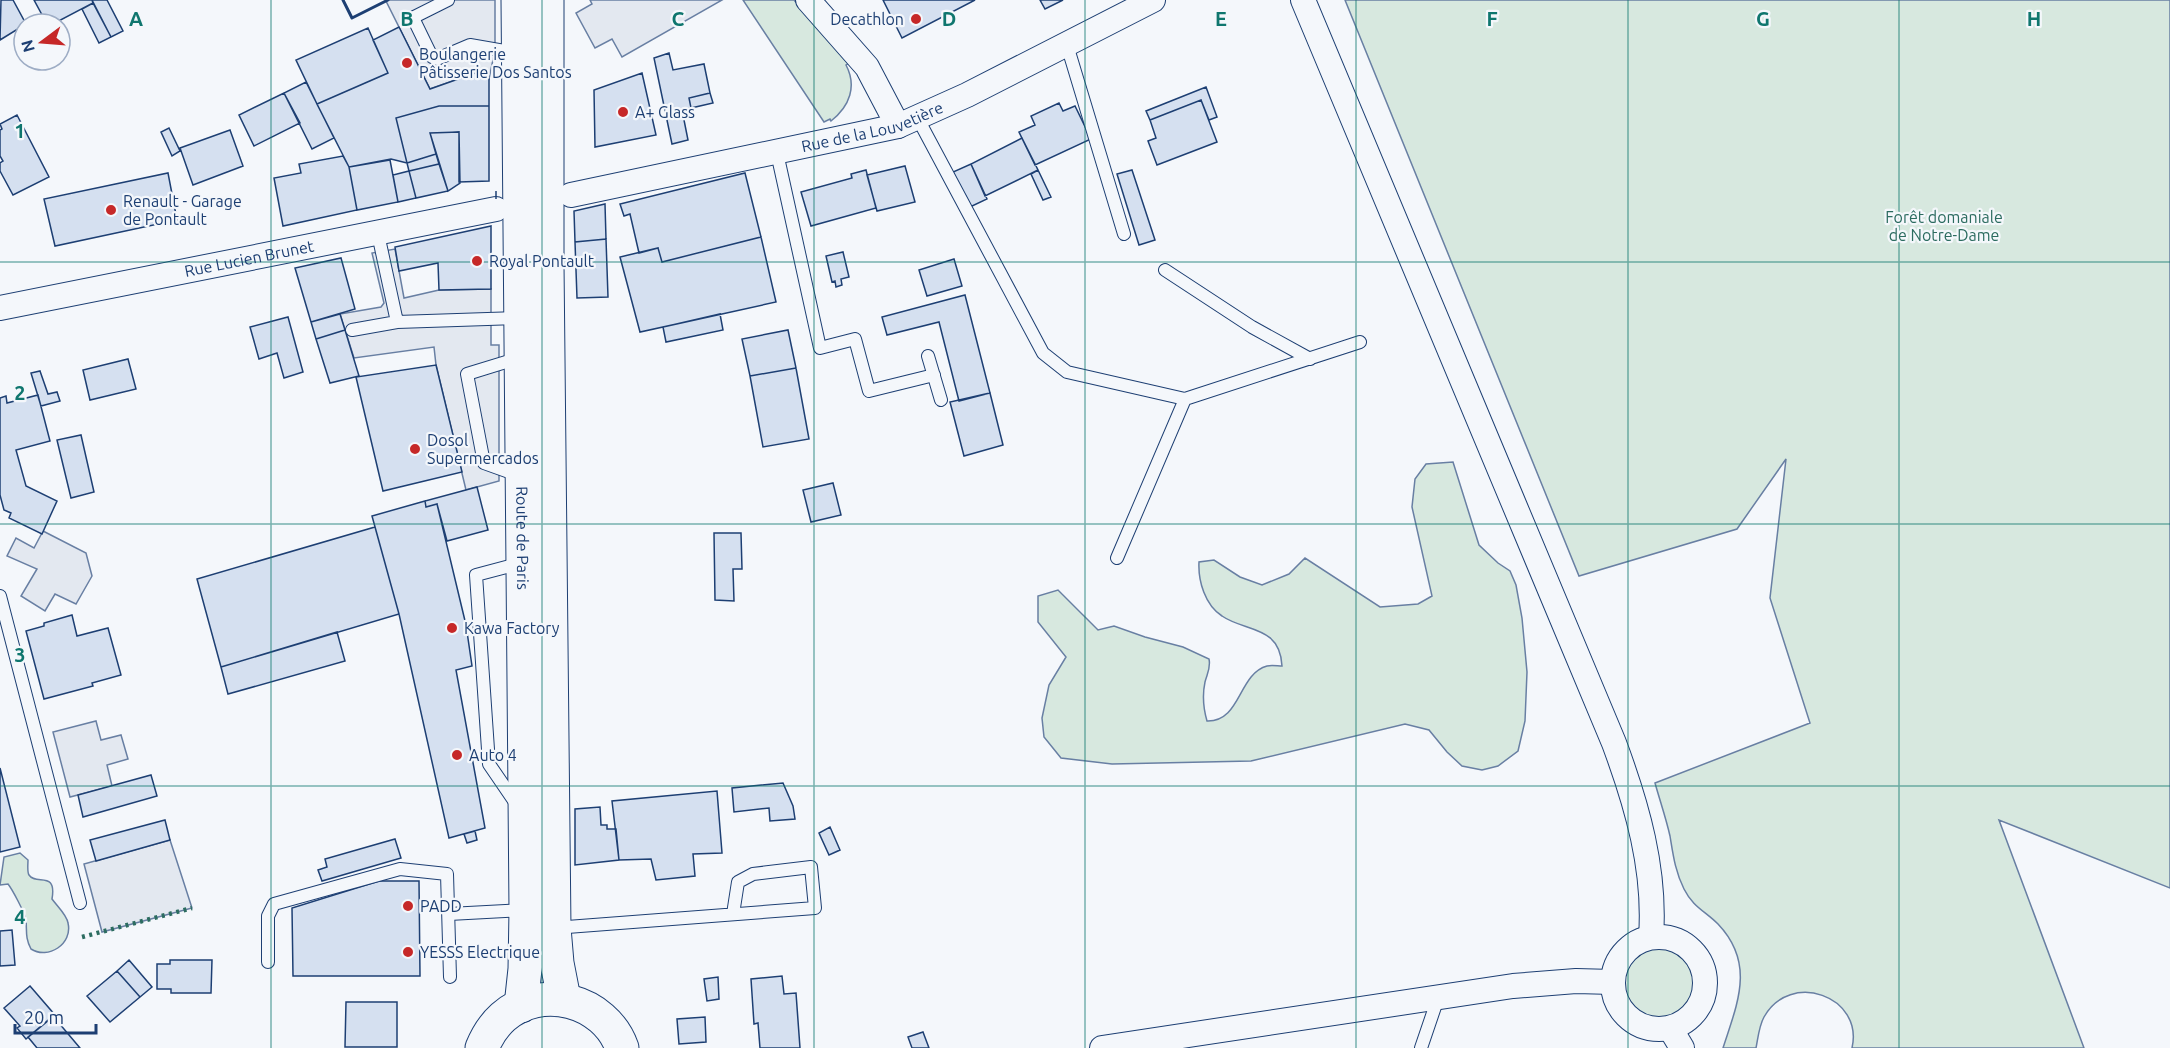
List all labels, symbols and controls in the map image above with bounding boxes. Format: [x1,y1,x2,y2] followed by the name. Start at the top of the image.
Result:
[129,7,143,30] text: A
[400,7,414,30] text: B
[672,7,685,30] text: C
[942,7,956,30] text: D
[1215,7,1227,30] text: E
[1486,7,1498,30] text: F
[1756,7,1770,30] text: G
[2027,7,2041,30] text: H
[830,10,904,28] place label: Decathlon
[12,12,72,72] north arrow
[909,12,923,26] marker: Decathlon
[17,38,38,54] text: N
[419,45,572,81] place label: Boulangerie Pâtisserie Dos Santos
[400,56,414,70] marker: Boulangerie Pâtisserie Dos Santos
[800,98,946,155] street label: Rue de la Louvetière
[635,103,695,121] place label: A+ Glass
[616,105,630,119] marker: A+ Glass
[14,119,26,142] text: 1
[123,192,242,228] place label: Renault - Garage de Pontault
[104,203,118,217] marker: Renault - Garage de Pontault
[1885,208,2003,244] park label: Forêt domaniale de Notre-Dame
[183,236,316,280] street label: Rue Lucien Brunet
[489,252,595,270] place label: Royal Pontault
[470,254,484,268] marker: Royal Pontault
[14,381,26,404] text: 2
[427,431,539,467] place label: Dosol Supermercados
[408,442,422,456] marker: Dosol Supermercados
[513,486,532,590] street label: Route de Paris
[464,619,560,637] place label: Kawa Factory
[445,621,459,635] marker: Kawa Factory
[14,643,26,666] text: 3
[469,746,517,764] place label: Auto 4
[450,748,464,762] marker: Auto 4
[420,897,462,915] place label: PADD
[401,899,415,913] marker: PADD
[14,905,26,928] text: 4
[420,943,540,961] place label: YESSS Electrique
[401,945,415,959] marker: YESSS Electrique
[15,997,96,1035] scale bar
[24,1007,64,1027] text: 20 m

